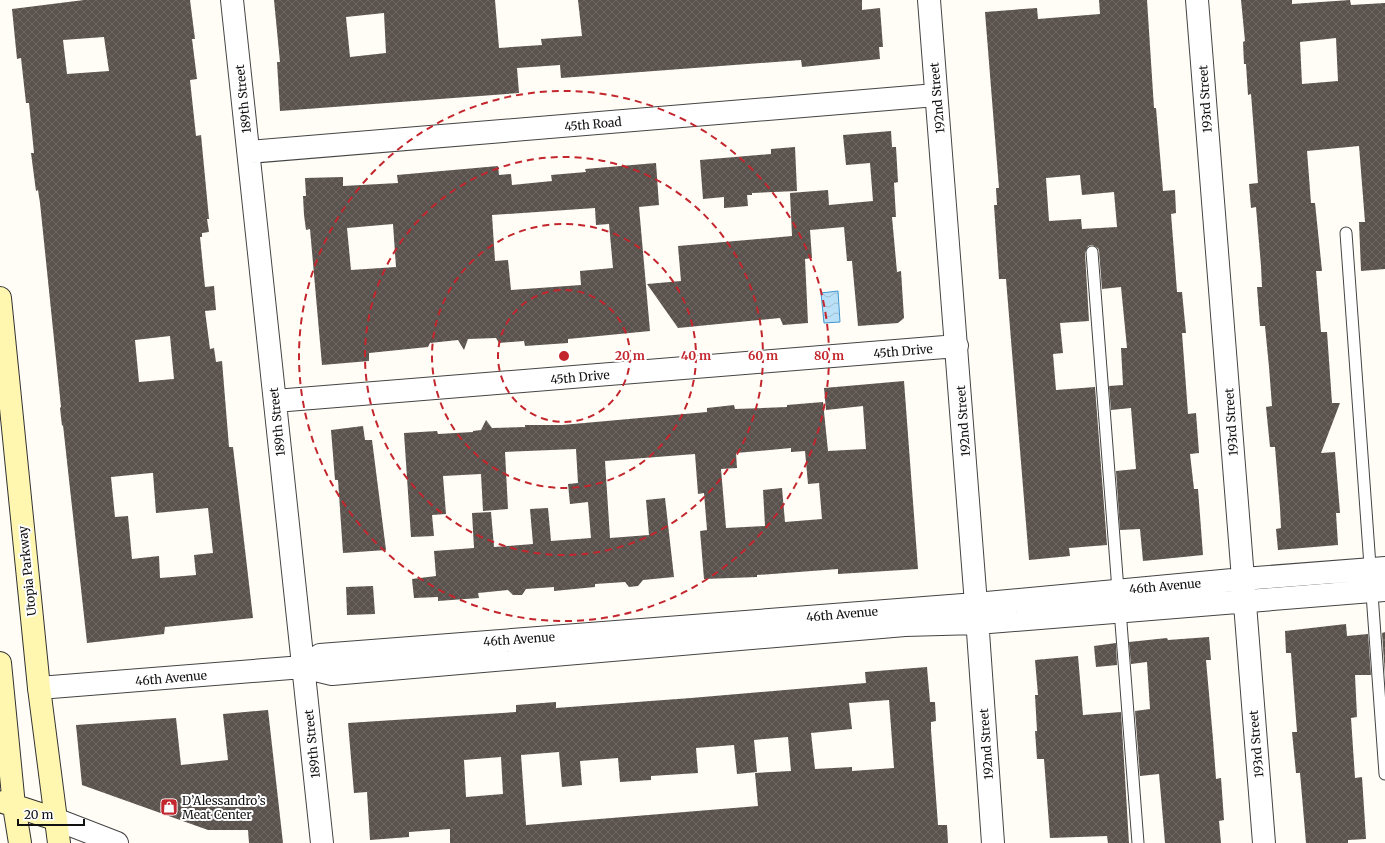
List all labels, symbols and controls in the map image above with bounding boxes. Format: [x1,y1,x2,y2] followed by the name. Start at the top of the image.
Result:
[926,62,948,134] street label: 192nd Street
[232,64,254,134] street label: 189th Street
[1195,64,1215,133] street label: 193rd Street
[564,114,622,134] street label: 45th Road
[873,341,933,361] street label: 45th Drive
[615,348,645,363] text: 20 m
[681,348,711,363] text: 40 m
[748,348,778,363] text: 60 m
[814,348,844,363] text: 80 m
[557,349,571,363] centre of rings
[550,367,610,387] street label: 45th Drive
[953,385,973,457] street label: 192nd Street
[266,387,288,457] street label: 189th Street
[1221,387,1241,456] street label: 193rd Street
[15,525,39,617] street label: Utopia Parkway
[1129,575,1201,597] street label: 46th Avenue
[806,603,878,625] street label: 46th Avenue
[483,629,555,649] street label: 46th Avenue
[135,667,207,689] street label: 46th Avenue
[976,708,996,780] street label: 192nd Street
[301,709,323,779] street label: 189th Street
[1246,709,1266,778] street label: 193rd Street
[182,793,266,822] place label: D’Alessandro’s Meat Center
[159,797,179,817] shop icon: D’Alessandro’s Meat Center
[18,801,84,827] scale bar
[24,807,53,822] text: 20 m

